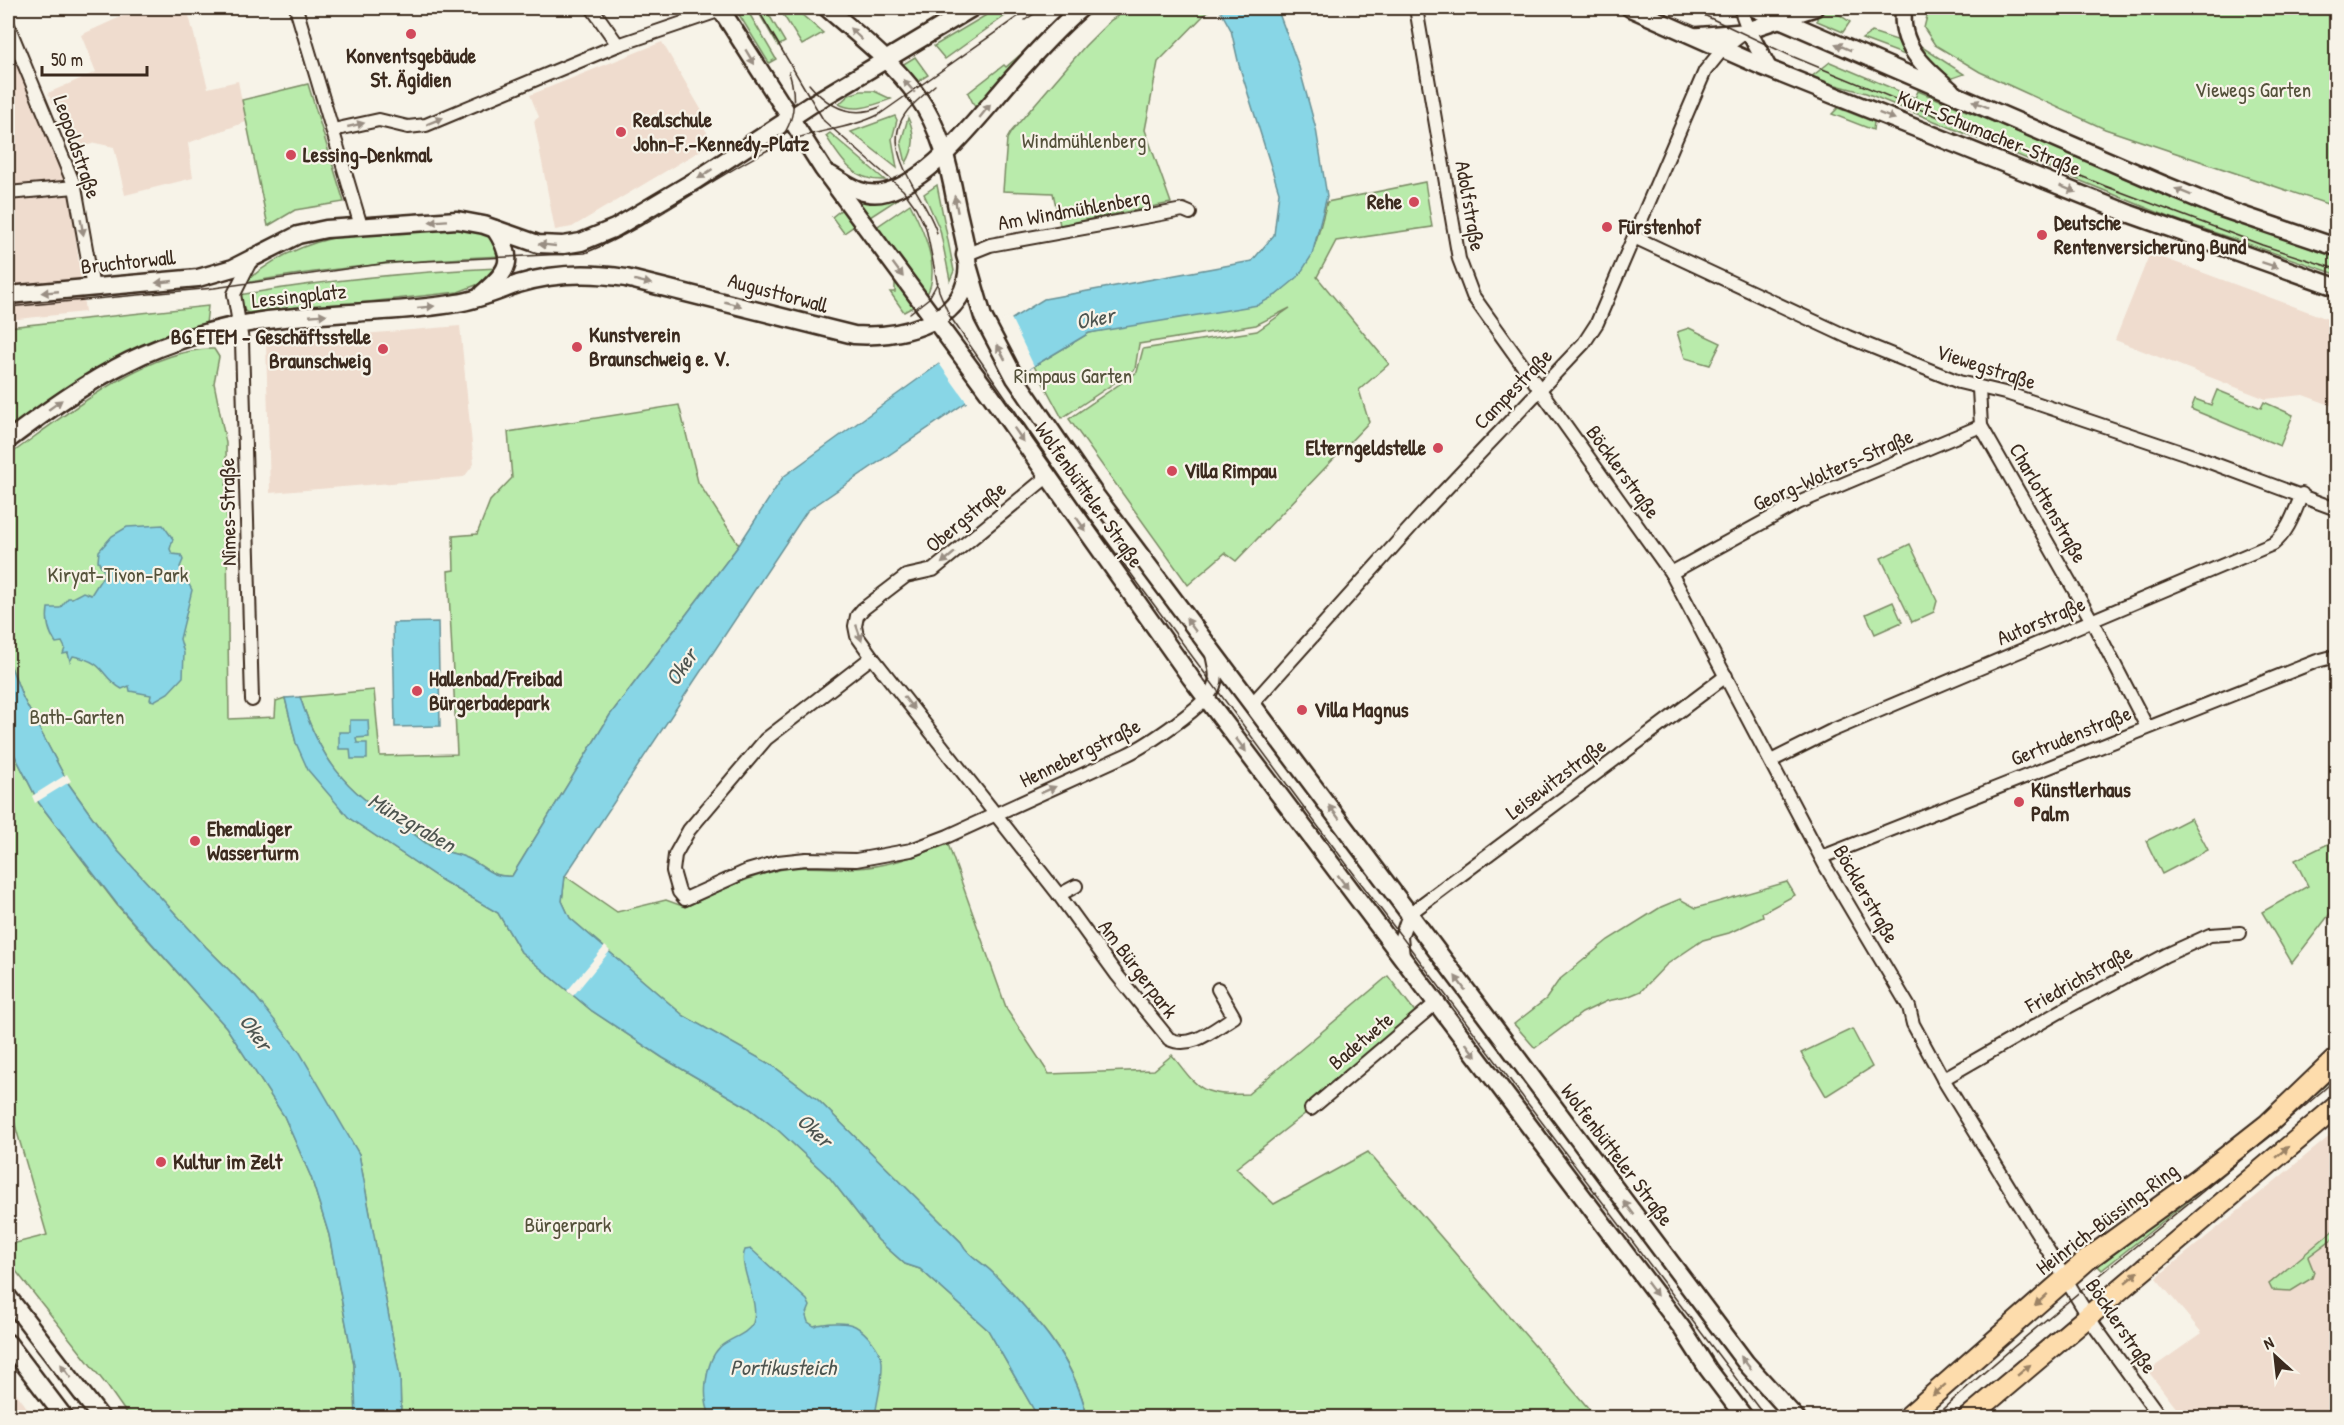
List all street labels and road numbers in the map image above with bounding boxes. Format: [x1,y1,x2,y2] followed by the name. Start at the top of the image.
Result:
[1893,83,2085,183] street label: Kurt-Schumacher-Straße
[46,92,109,202] street label: Leopoldstraße
[1448,159,1493,253] street label: Adolfstraße
[996,182,1152,237] street label: Am Windmühlenberg
[79,242,178,281] street label: Bruchtorwall
[725,265,832,320] street label: Augusttorwall
[250,276,348,315] street label: Lessingplatz
[1933,337,2040,396] street label: Viewegstraße
[1467,342,1559,436] street label: Campestraße
[1028,416,1151,573] street label: Wolfenbütteler Straße
[1580,419,1667,524] street label: Böcklerstraße
[1748,421,1918,518] street label: Georg-Wolters-Straße
[2002,437,2095,568] street label: Charlottenstraße
[212,458,243,566] street label: Nîmes-Straße
[919,474,1012,559] street label: Obergstraße
[1992,589,2090,652] street label: Autorstraße
[2006,698,2135,773] street label: Gertrudenstraße
[1015,711,1145,794] street label: Hennebergstraße
[1499,731,1612,826] street label: Leisewitzstraße
[1827,839,1906,948] street label: Böcklerstraße
[1092,914,1185,1024] street label: Am Bürgerpark
[2019,937,2137,1020] street label: Friedrichstraße
[1322,1005,1399,1076] street label: Badetwete
[1554,1077,1681,1232] street label: Wolfenbütteler Straße
[2030,1156,2184,1282] street label: Heinrich-Büssing-Ring
[2079,1272,2164,1379] street label: Böcklerstraße

